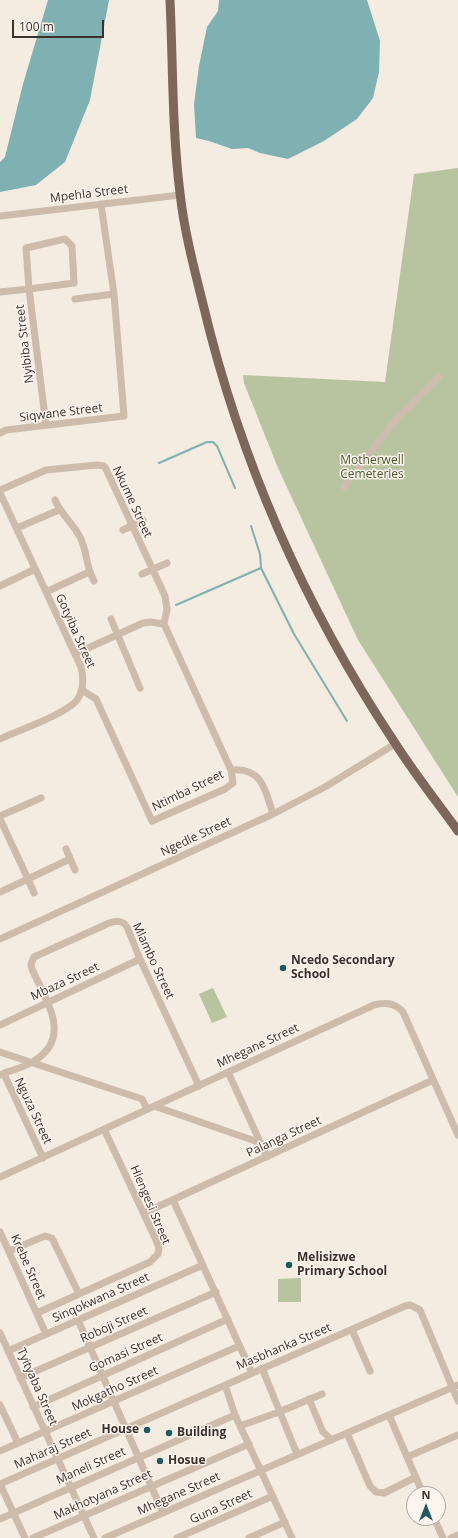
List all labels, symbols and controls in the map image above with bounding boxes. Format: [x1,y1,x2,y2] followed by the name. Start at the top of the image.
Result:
[14,12,106,38] scale bar
[19,18,54,35] text: 100 m
[49,182,129,206] street label: Mpehla Street
[13,304,37,384] street label: Nyibiba Street
[19,401,103,425] street label: Siqwane Street
[340,454,404,482] park label: Motherwell Cemeteries
[109,464,155,540] street label: Nkume Street
[52,592,98,670] street label: Gotyiba Street
[150,767,226,815] street label: Ntimba Street
[159,814,233,860] street label: Ngedle Street
[129,920,177,1002] street label: Mlambo Street
[291,954,394,982] place label: Ncedo Secondary School
[29,960,101,1004] street label: Mbaza Street
[278,963,288,973] marker: Ncedo Secondary School
[215,1021,301,1071] street label: Mhegane Street
[11,1075,55,1147] street label: Nguza Street
[244,1113,324,1161] street label: Palanga Street
[127,1163,173,1247] street label: Hlengesi Street
[7,1232,49,1302] street label: Krebe Street
[297,1251,387,1279] place label: Melisizwe Primary School
[284,1260,294,1270] marker: Melisizwe Primary School
[50,1270,152,1326] street label: Sinqokwana Street
[78,1304,150,1346] street label: Roboji Street
[234,1321,334,1373] street label: Masbhanka Street
[87,1330,165,1376] street label: Gomasi Street
[13,1346,61,1428] street label: Tyityaba Street
[70,1364,160,1414] street label: Mokgatho Street
[101,1423,139,1437] place label: House
[142,1425,152,1435] marker: House
[12,1426,94,1472] street label: Maharaj Street
[177,1426,226,1440] place label: Building
[164,1428,174,1438] marker: Building
[54,1444,128,1488] street label: Maneli Street
[168,1454,206,1468] place label: Hosue
[155,1456,165,1466] marker: Hosue
[52,1467,154,1523] street label: Makhotyana Street
[136,1469,222,1519] street label: Mhegane Street
[406,1486,446,1526] north arrow
[188,1487,254,1527] street label: Guna Street
[422,1487,430,1502] text: N

